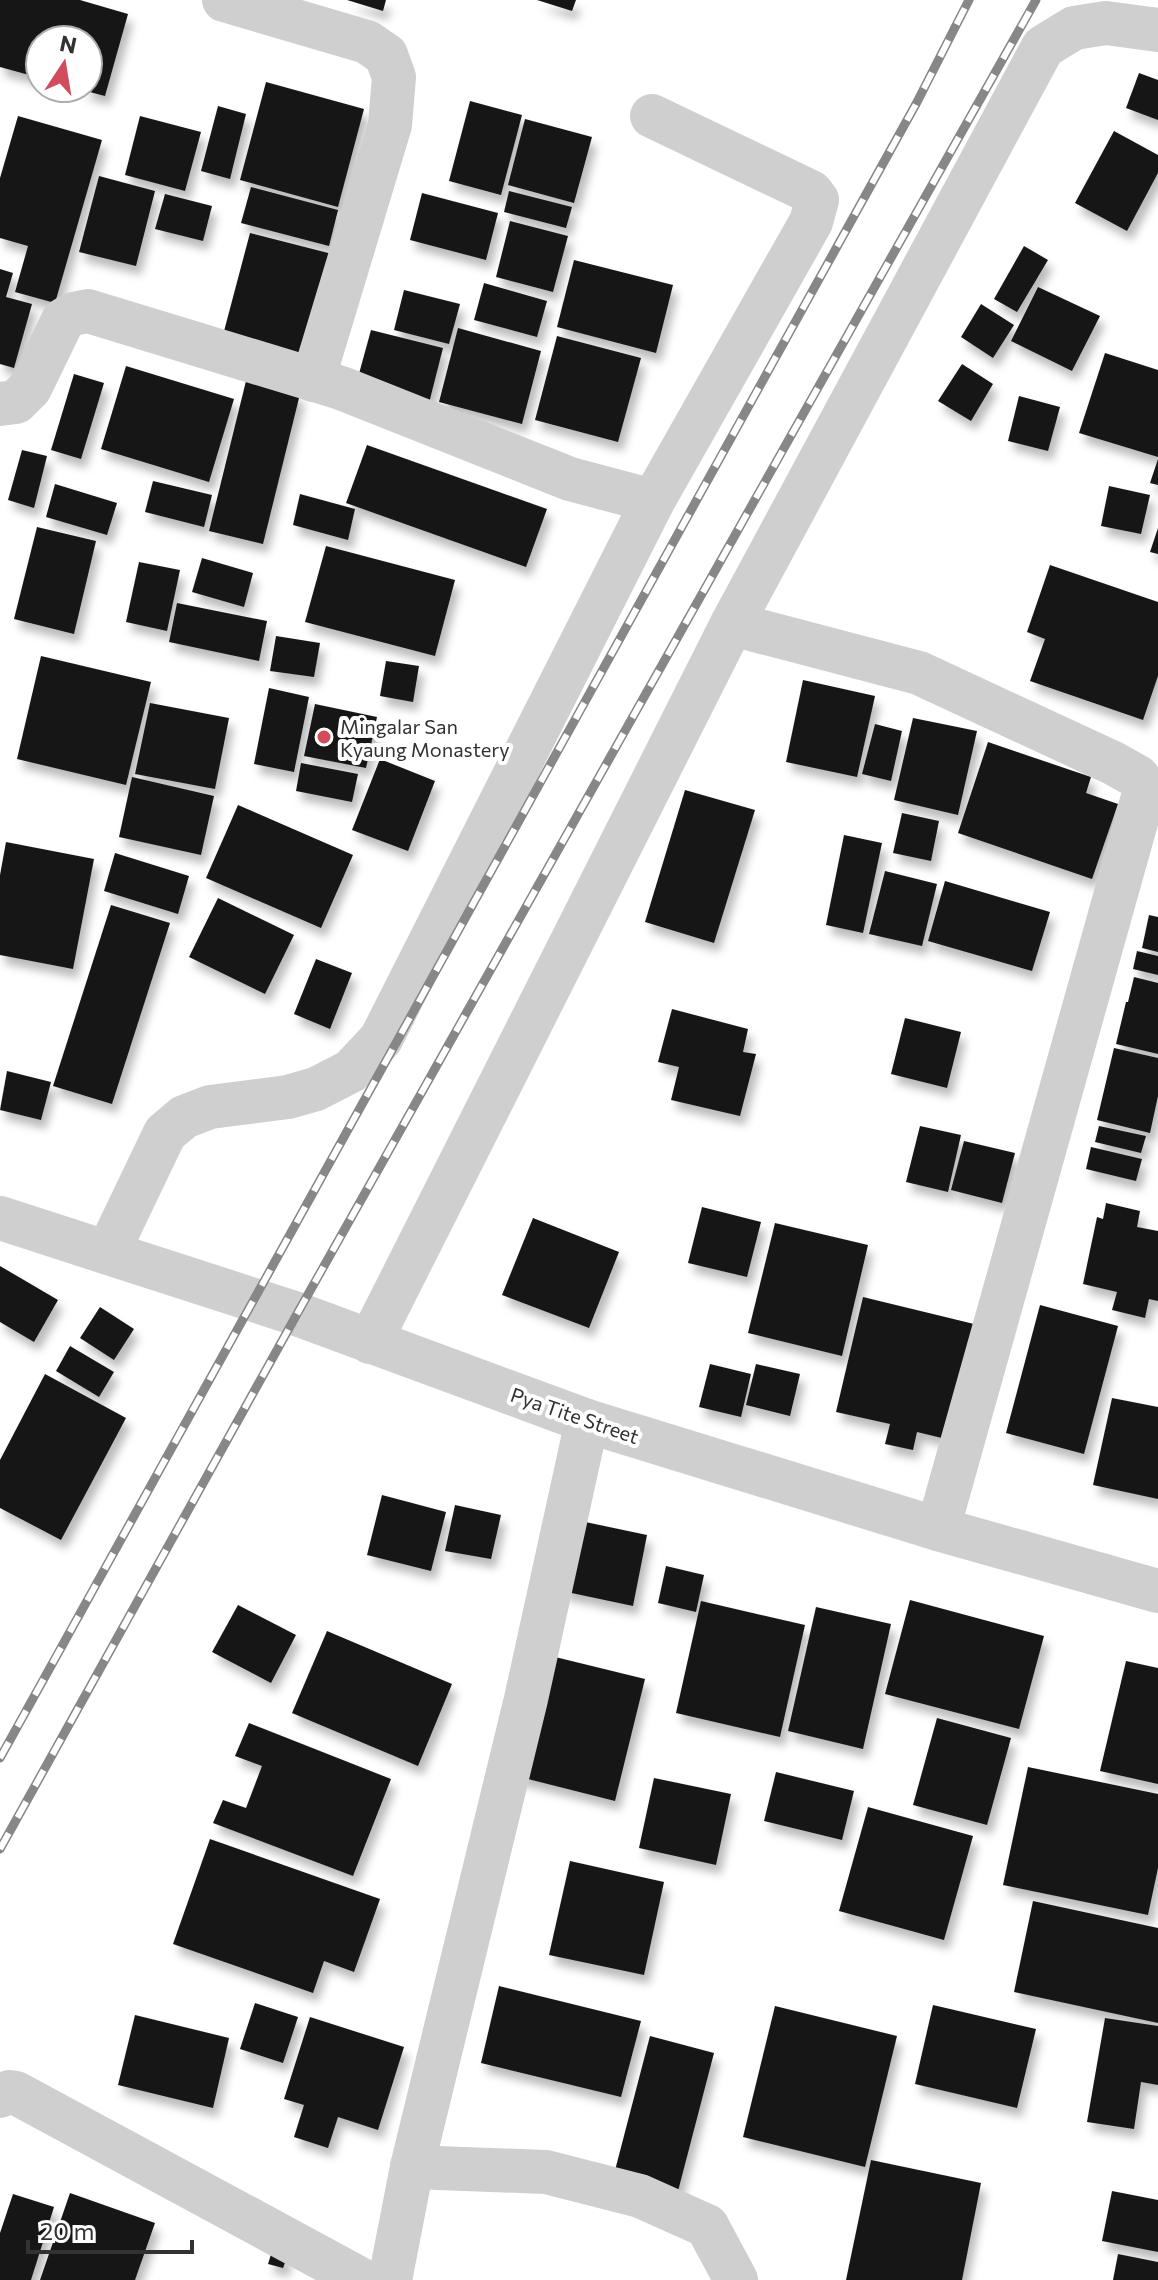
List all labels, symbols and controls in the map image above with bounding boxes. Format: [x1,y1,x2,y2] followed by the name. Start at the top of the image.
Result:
[24,24,104,104] north arrow
[57,29,79,59] text: N
[340,714,510,761] place label: Mingalar San Kyaung Monastery
[315,728,333,746] marker: Mingalar San Kyaung Monastery
[508,1382,642,1448] street label: Pya Tite Street
[28,2204,192,2254] scale bar
[40,2216,94,2245] text: 20 m

